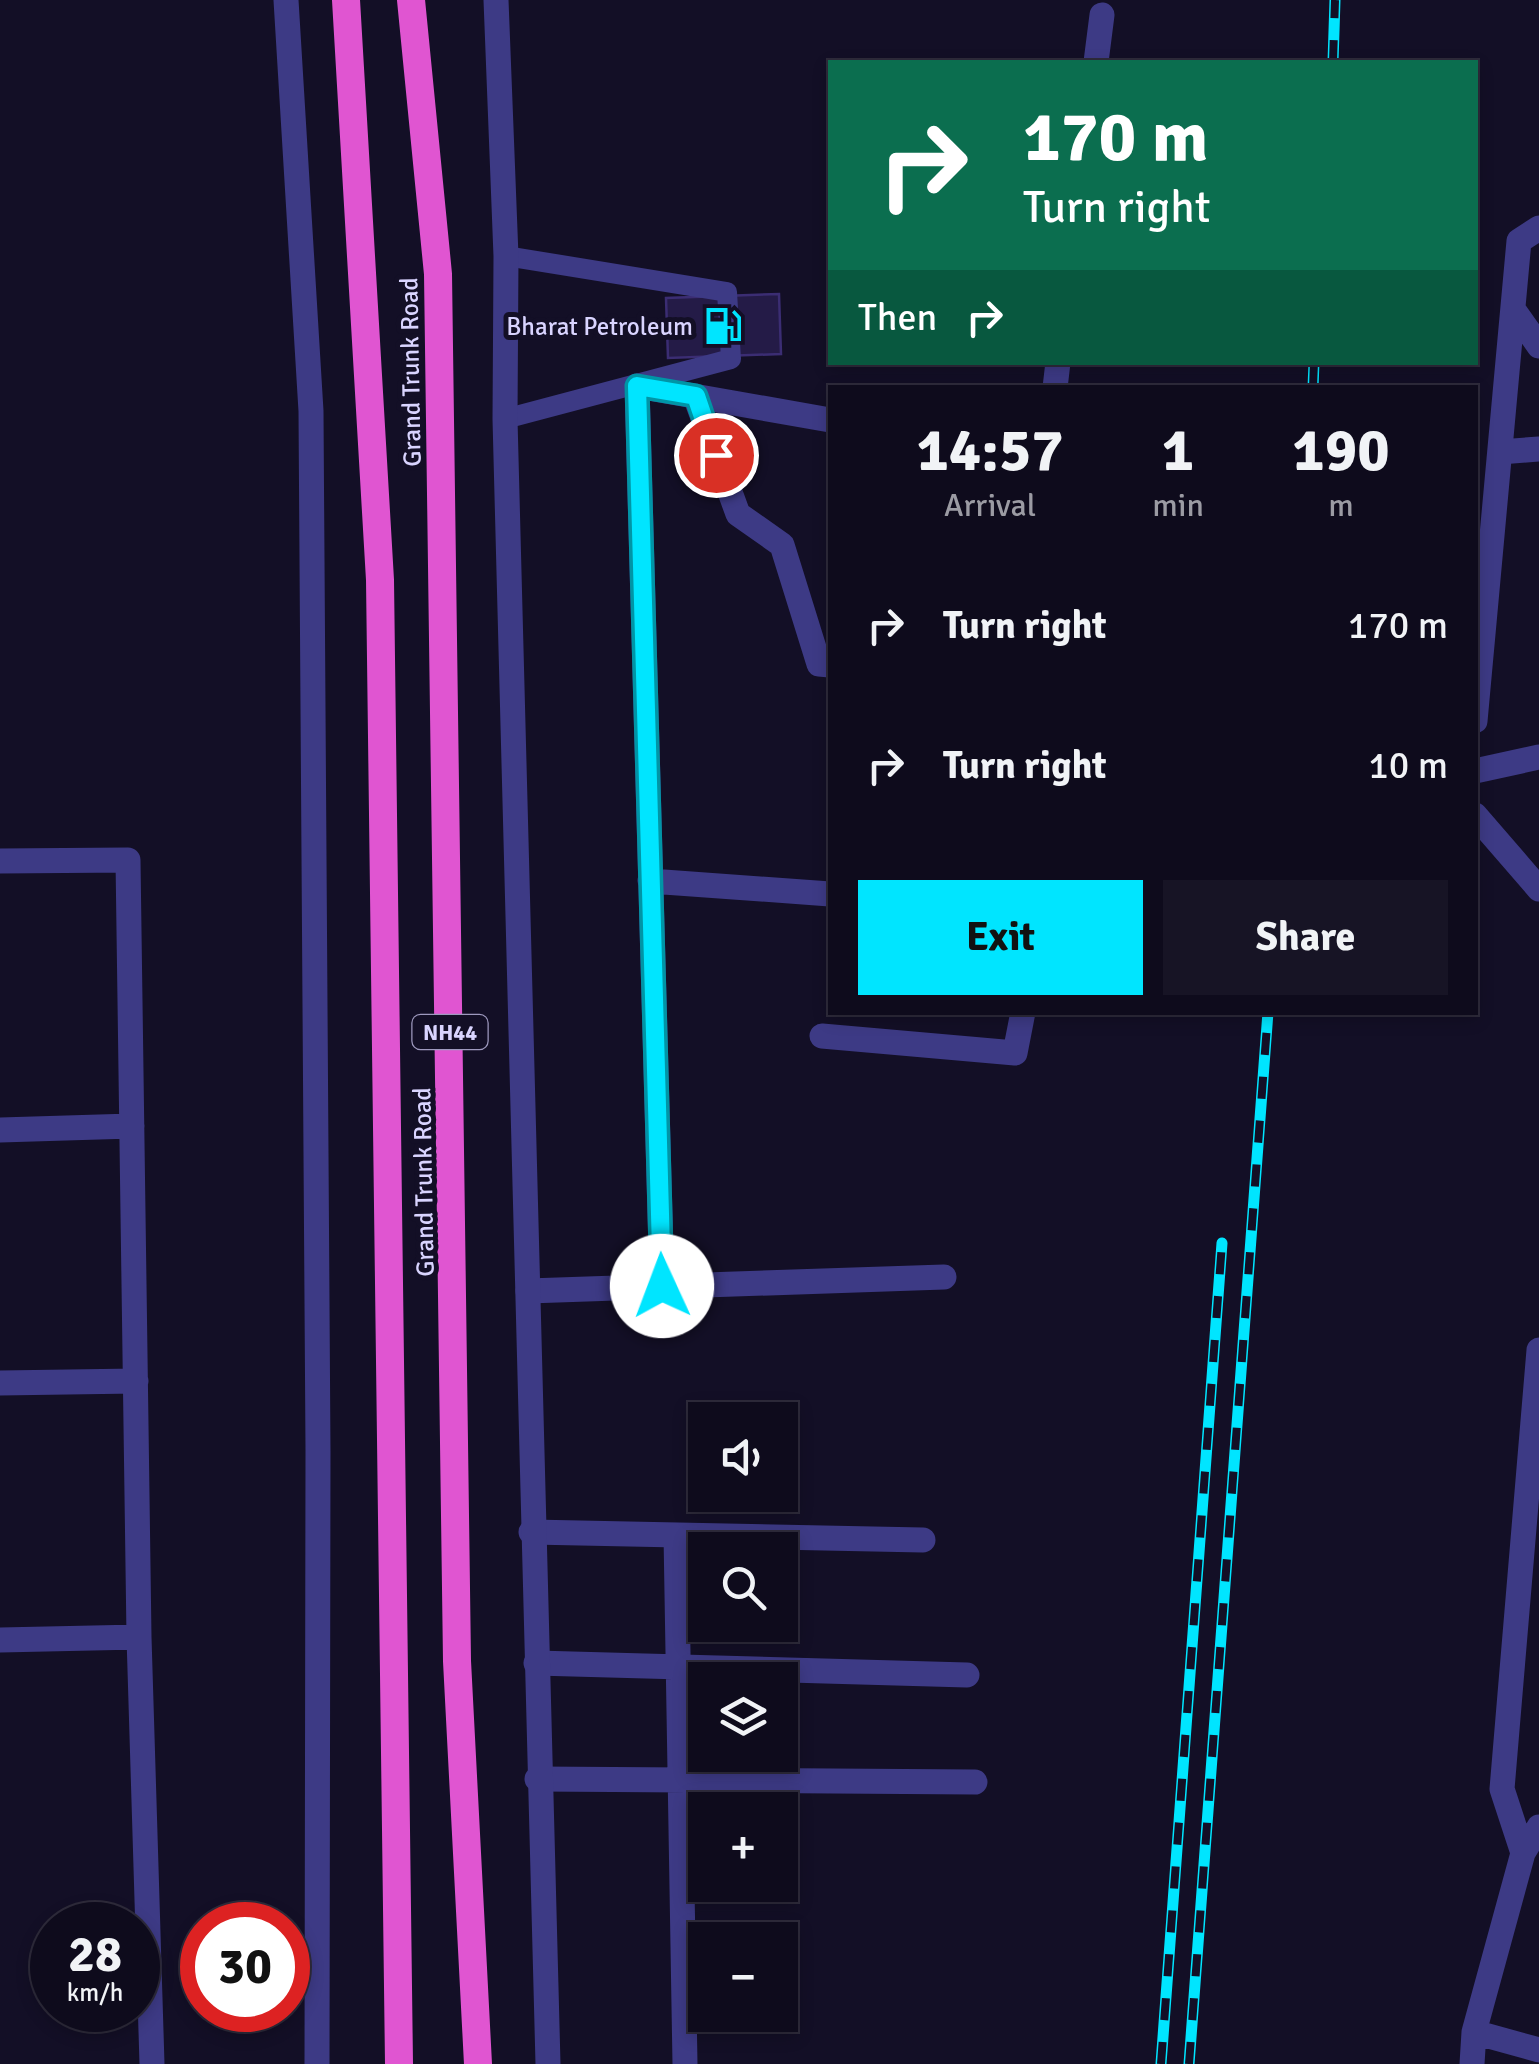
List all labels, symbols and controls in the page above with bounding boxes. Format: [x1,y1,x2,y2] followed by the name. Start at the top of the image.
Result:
[1023,94,1208,180] text: 170 m
[858,100,988,230] icon: right
[1023,180,1211,235] text: Turn right
[393,277,428,467] street label: Grand Trunk Road
[957,290,1012,345] icon: right
[858,294,937,341] text: Then
[702,305,744,347] fuel station icon: Bharat Petroleum
[506,311,693,342] place label: Bharat Petroleum
[674,413,759,498] pin
[916,414,1064,488] text: 14:57
[1162,414,1194,488] text: 1
[1292,414,1390,488] text: 190
[689,428,744,483] icon: arrive
[944,486,1036,525] text: Arrival
[1152,486,1204,525] text: min
[1328,486,1354,525] text: m
[858,598,913,653] icon: right
[943,602,1107,649] text: Turn right
[1348,602,1448,649] text: 170 m
[858,738,913,793] icon: right
[943,742,1107,789] text: Turn right
[1368,742,1448,789] text: 10 m
[858,880,1143,995] button: Exit
[1163,880,1448,995] button: Share
[412,1015,488,1049] road number: NH44
[406,1087,441,1277] street label: Grand Trunk Road
[610,1234,714,1338] position arrow
[688,1402,798,2032] map controls
[688,1402,798,1512] button: sound
[688,1532,798,1642] button: search
[688,1662,798,1772] button: layers
[688,1792,798,1902] button: +
[180,1902,310,2032] speed limit sign: 30
[688,1922,798,2032] button: −
[68,1924,122,1986] text: 28
[67,1977,123,2008] text: km/h

